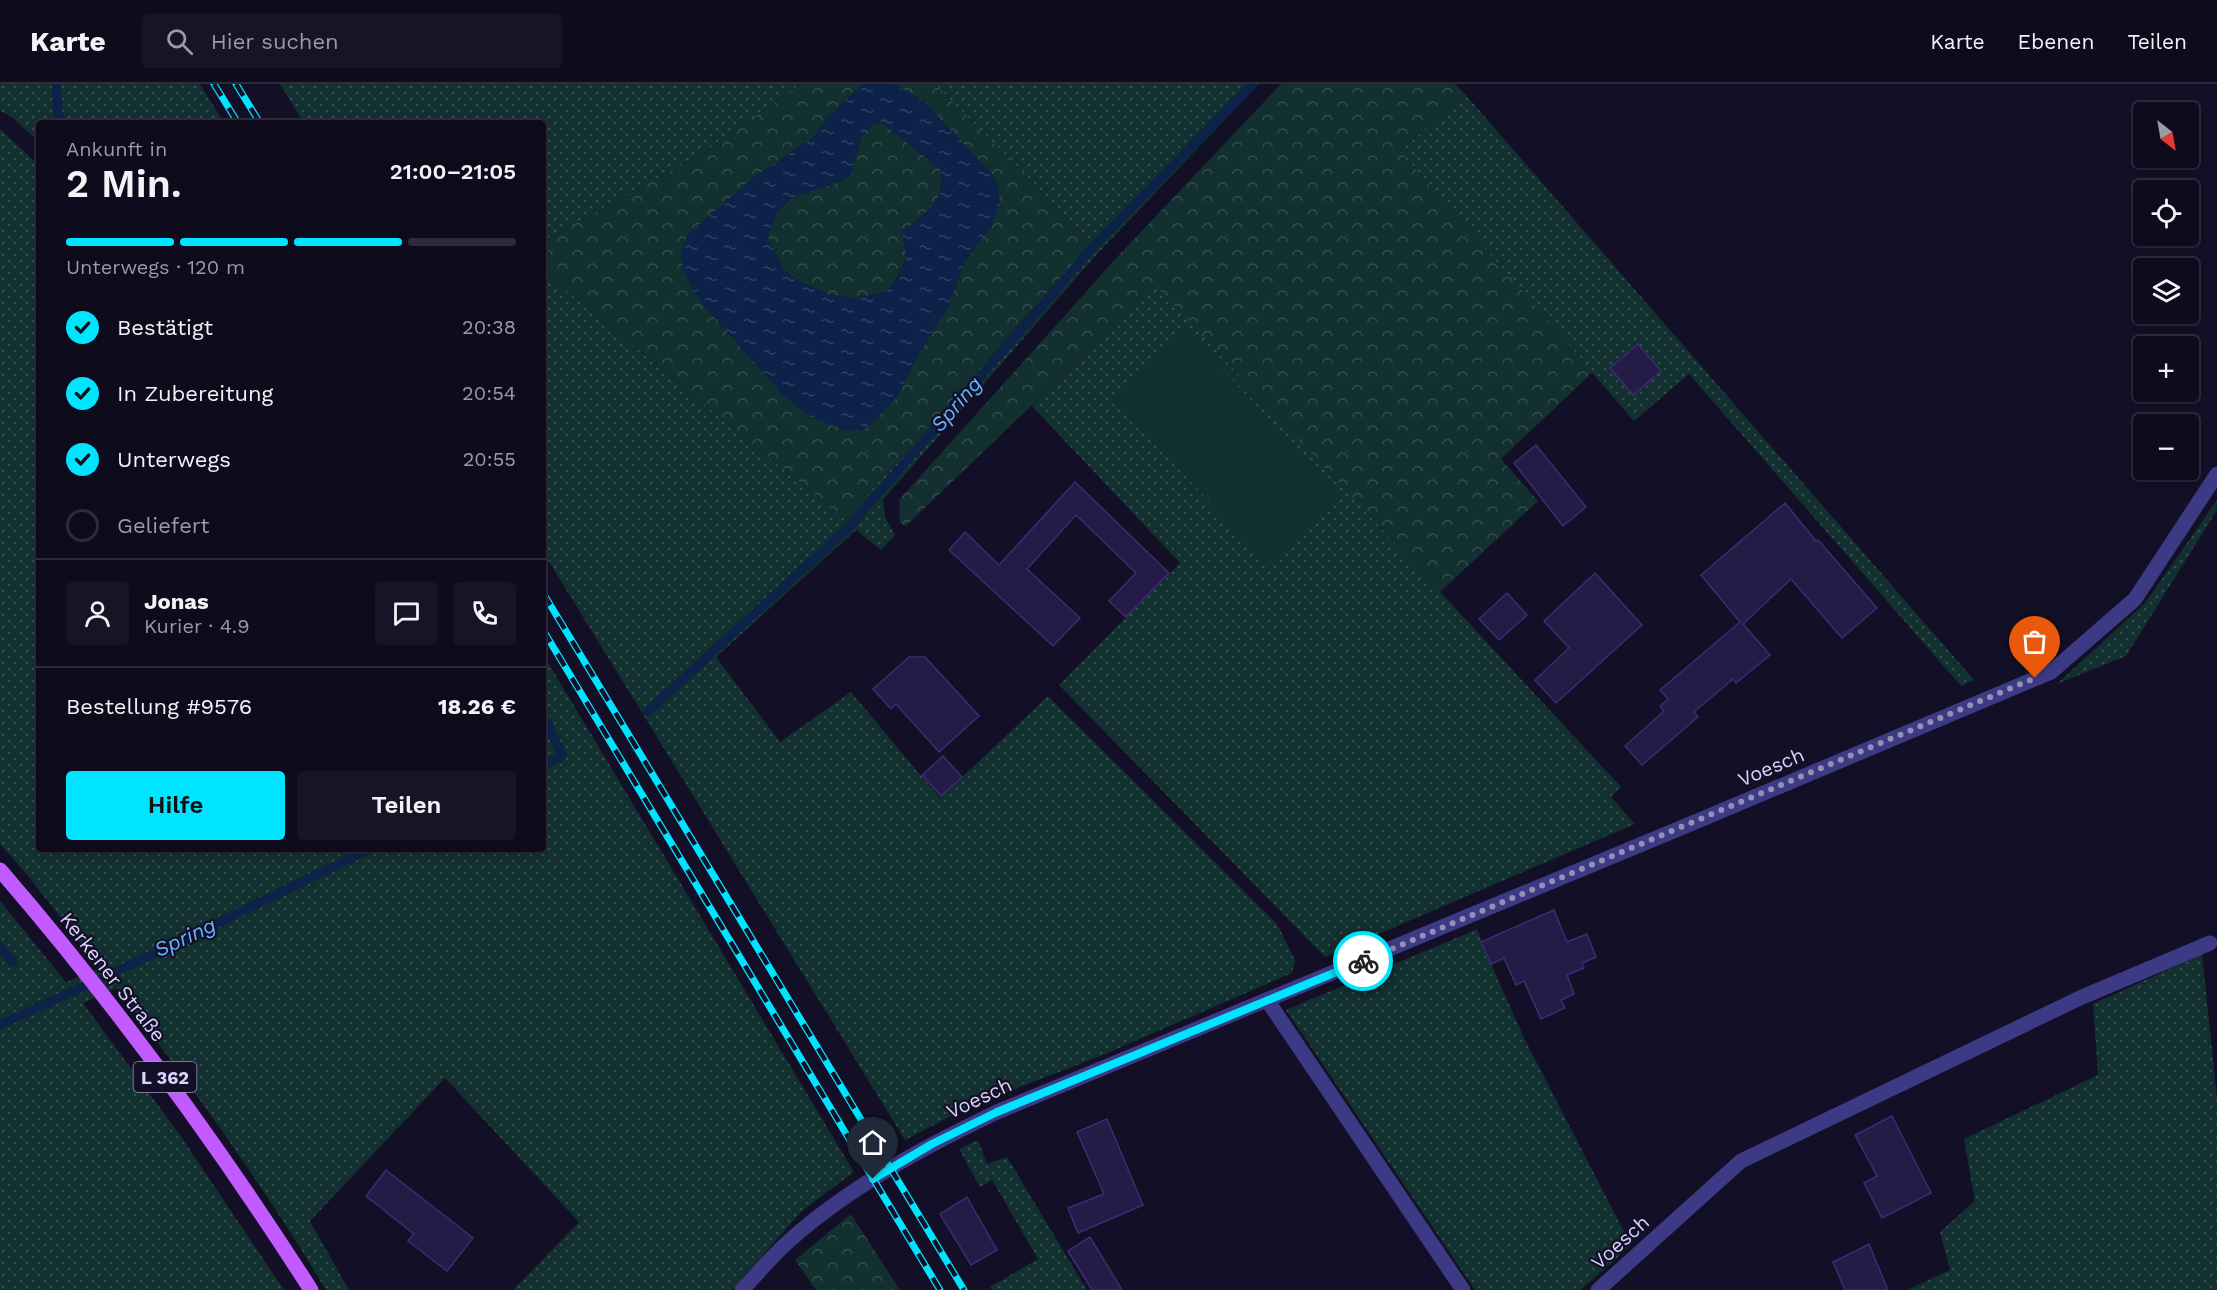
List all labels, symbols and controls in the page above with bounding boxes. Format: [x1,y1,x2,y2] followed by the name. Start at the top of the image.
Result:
[142,14,562,68] search box
[30,25,106,58] text: Karte
[163,25,196,58] icon: search
[211,29,339,54] text: Hier suchen
[1930,29,1985,54] text: Karte
[2018,29,2094,54] text: Ebenen
[2127,29,2187,54] text: Teilen
[2133,102,2199,168] north arrow
[2133,102,2199,480] map controls
[66,137,167,161] text: Ankunft in
[390,159,516,184] text: 21:00–21:05
[66,161,182,206] text: 2 Min.
[2133,180,2199,246] button: locate
[66,255,245,279] text: Unterwegs · 120 m
[2133,258,2199,324] button: layers
[66,311,99,344] icon: check
[117,315,213,340] text: Bestätigt
[462,315,516,339] text: 20:38
[2133,336,2199,402] button: +
[925,371,987,437] water label: Spring
[66,377,99,410] icon: check
[117,381,273,406] text: In Zubereitung
[462,381,516,405] text: 20:54
[2133,414,2199,480] button: −
[66,443,99,476] icon: check
[117,447,231,472] text: Unterwegs
[463,447,516,471] text: 20:55
[117,513,209,538] text: Geliefert
[66,582,129,645] button: person
[375,582,438,645] button: chat
[453,582,516,645] button: phone
[144,589,209,614] text: Jonas
[144,614,250,638] text: Kurier · 4.9
[2009,616,2060,678] pin
[2018,625,2051,658] icon: bag
[66,694,252,719] text: Bestellung #9576
[438,694,516,719] text: 18.26 €
[1734,742,1808,792] street label: Voesch
[66,771,285,840] button: Hilfe
[297,771,516,840] button: Teilen
[55,908,171,1046] street label: Kerkener Straße
[150,912,220,962] water label: Spring
[1333,931,1393,991] courier
[1347,945,1380,978] icon: bike
[134,1062,196,1092] road number: L 362
[942,1072,1016,1124] street label: Voesch
[847,1117,898,1179] pin
[856,1126,889,1159] icon: home
[1586,1210,1654,1274] street label: Voesch

